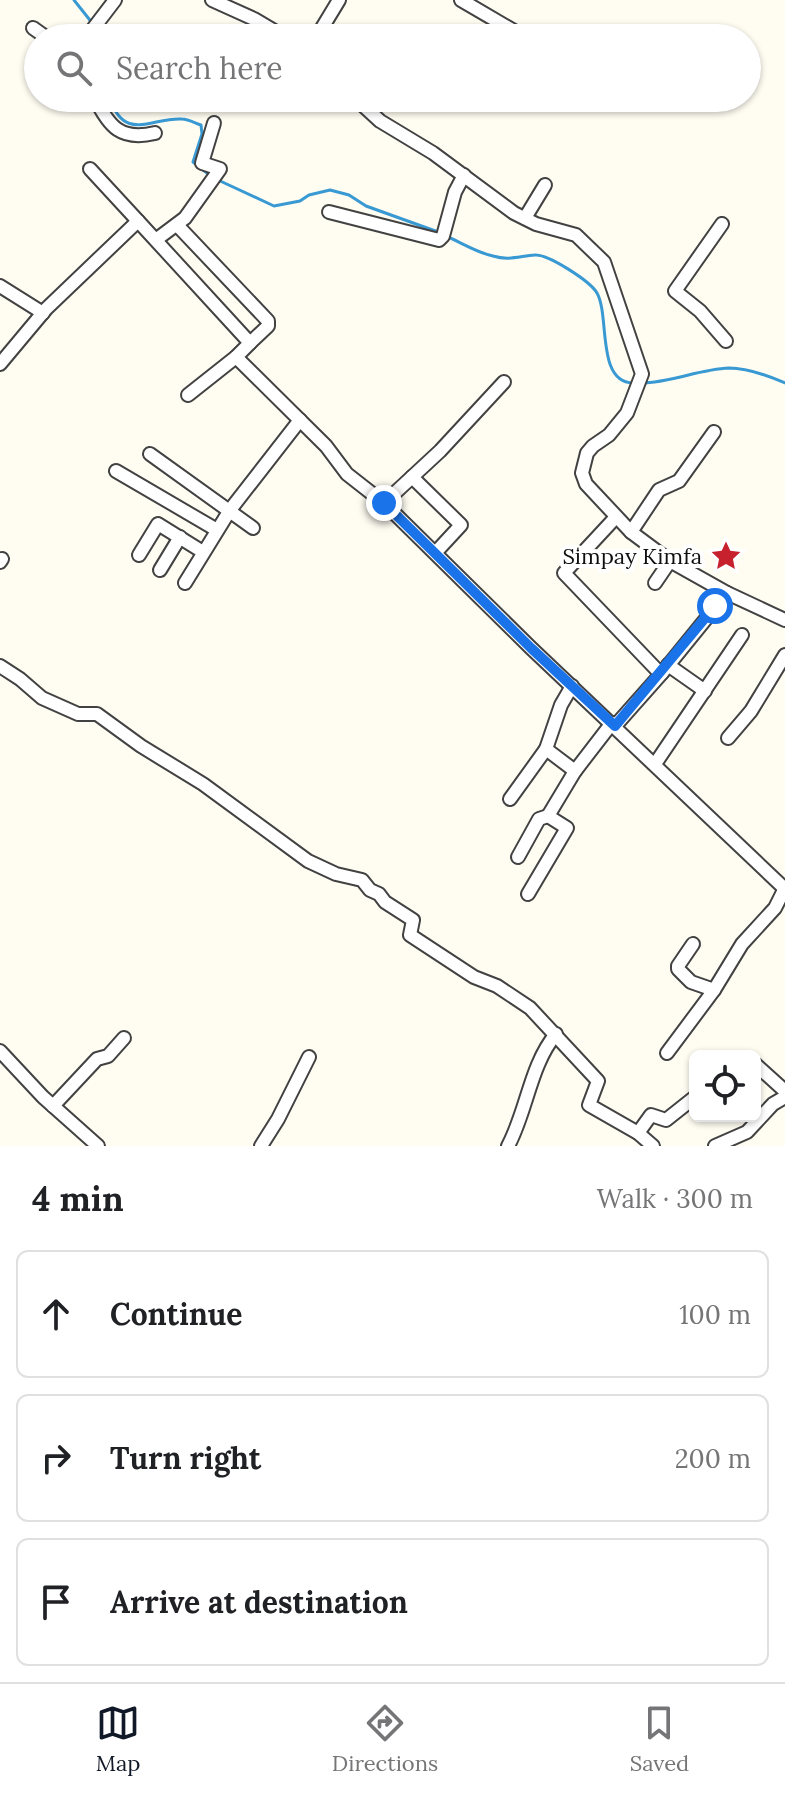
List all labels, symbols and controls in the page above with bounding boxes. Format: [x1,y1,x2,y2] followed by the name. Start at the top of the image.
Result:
[24,24,761,112] search box
[52,46,96,90] icon: search
[116,49,283,87] text: Search here
[366,485,402,521] route end
[709,539,743,573] place icon: Simpay Kimfa
[562,542,702,570] place label: Simpay Kimfa
[697,588,733,624] route start
[689,1050,761,1122] map controls
[689,1050,761,1122] button: locate
[32,1177,124,1220] text: 4 min
[597,1182,753,1215] text: Walk · 300 m
[34,1292,78,1336] icon: ahead
[110,1295,242,1333] text: Continue
[679,1298,751,1331] text: 100 m
[34,1436,78,1480] icon: right
[110,1439,261,1477] text: Turn right
[675,1442,751,1475] text: 200 m
[34,1580,78,1624] icon: arrive
[110,1583,408,1621] text: Arrive at destination
[96,1701,140,1777] tab: Map
[332,1701,438,1777] tab: Directions
[630,1701,689,1777] tab: Saved

